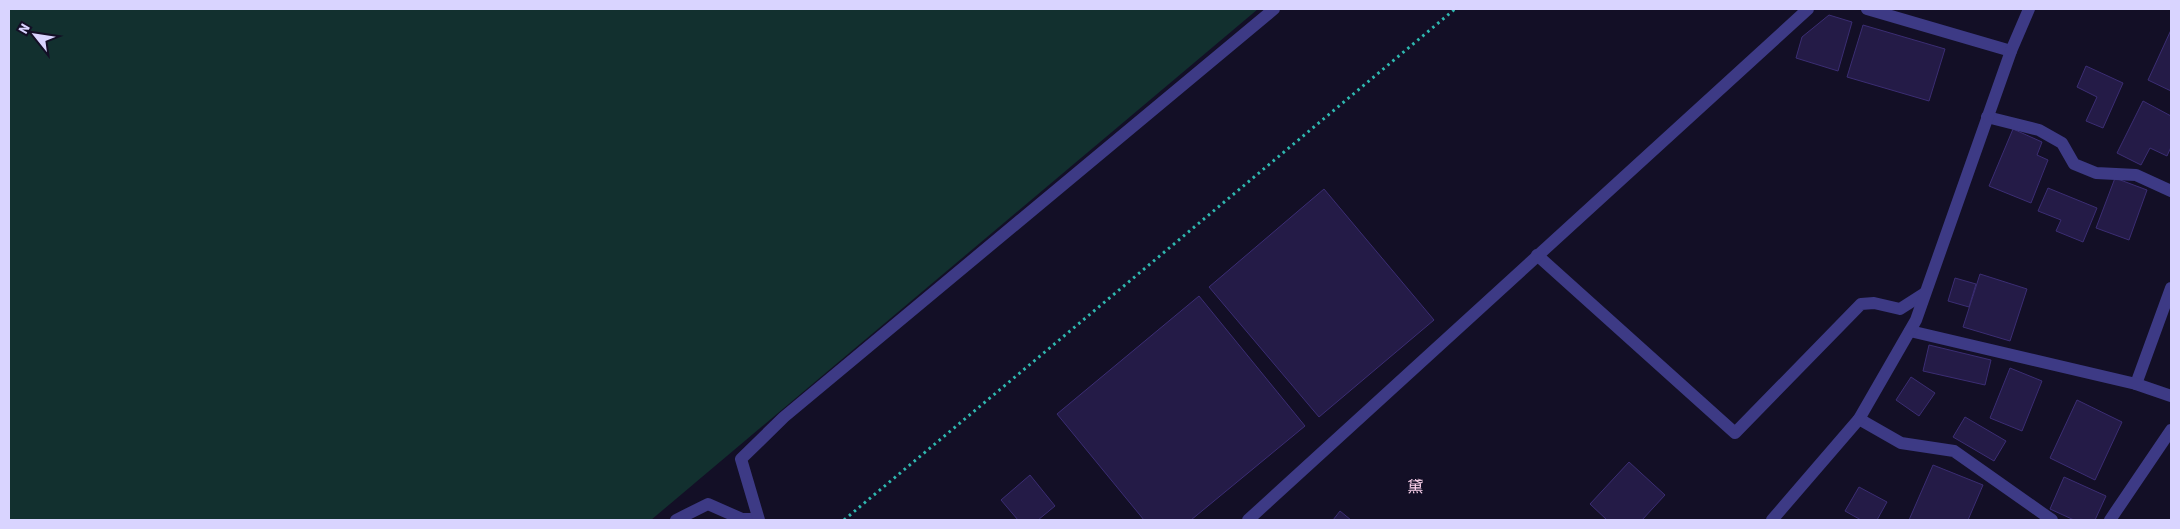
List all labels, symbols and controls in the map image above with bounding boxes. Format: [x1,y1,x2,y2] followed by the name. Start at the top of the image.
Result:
[10,10,60,60] north arrow
[14,20,36,38] text: N
[1407,476,1423,498] district label: 黛

